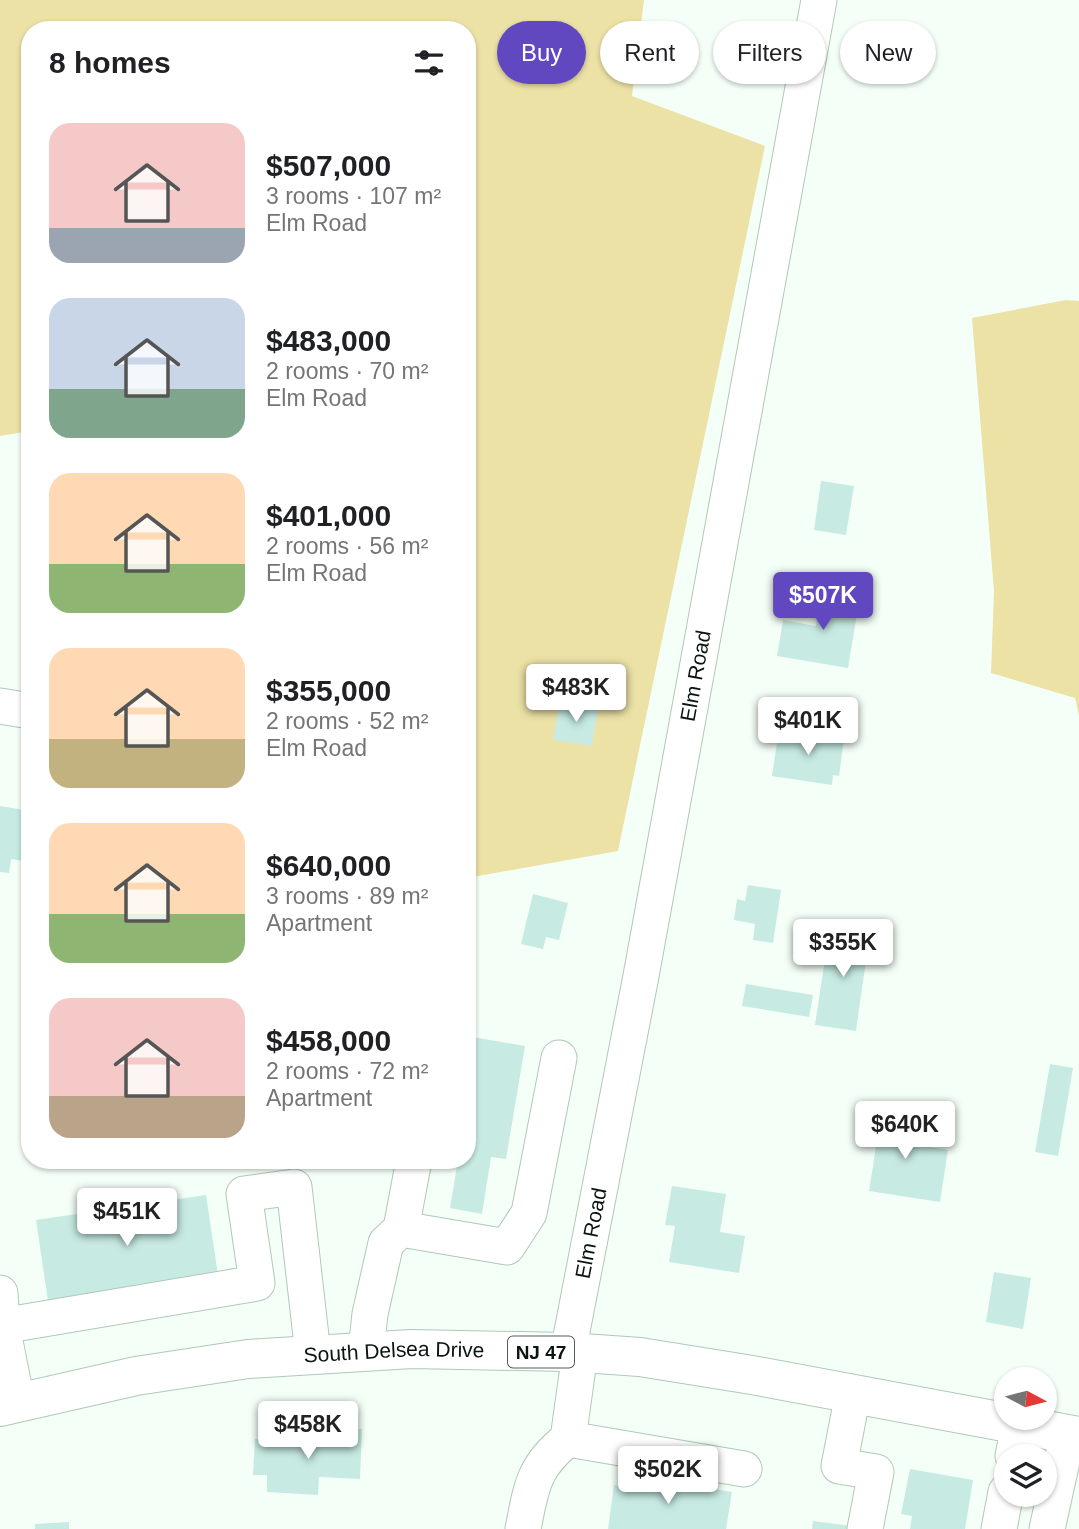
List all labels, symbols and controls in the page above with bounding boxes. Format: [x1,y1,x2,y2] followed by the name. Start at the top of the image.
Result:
[497,21,586,84] chip: Buy
[600,21,699,84] chip: Rent
[713,21,826,84] chip: Filters
[840,21,936,84] chip: New
[410,44,448,82] icon: filters
[49,46,171,79] text: 8 homes
[266,149,391,182] text: $507,000
[105,151,189,235] icon: home
[266,183,441,209] text: 3 rooms · 107 m²
[266,210,367,236] text: Elm Road
[266,324,391,357] text: $483,000
[105,326,189,410] icon: home
[266,358,428,384] text: 2 rooms · 70 m²
[266,385,367,411] text: Elm Road
[266,499,391,532] text: $401,000
[105,501,189,585] icon: home
[266,533,428,559] text: 2 rooms · 56 m²
[266,560,367,586] text: Elm Road
[774,572,872,632] pin: $507K
[789,582,857,608] text: $507K
[676,628,715,723] street label: Elm Road
[527,664,625,724] pin: $483K
[266,674,391,707] text: $355,000
[542,674,610,700] text: $483K
[105,676,189,760] icon: home
[759,698,857,757] pin: $401K
[774,707,842,733] text: $401K
[266,708,428,734] text: 2 rooms · 52 m²
[266,735,367,761] text: Elm Road
[266,849,391,882] text: $640,000
[105,851,189,935] icon: home
[266,883,428,909] text: 3 rooms · 89 m²
[266,910,372,936] text: Apartment
[794,920,892,979] pin: $355K
[809,929,877,955] text: $355K
[266,1024,391,1057] text: $458,000
[105,1026,189,1110] icon: home
[266,1058,428,1084] text: 2 rooms · 72 m²
[266,1085,372,1111] text: Apartment
[856,1102,954,1161] pin: $640K
[871,1111,939,1137] text: $640K
[570,1186,611,1281] street label: Elm Road
[78,1188,176,1248] pin: $451K
[93,1198,161,1224] text: $451K
[508,1336,574,1368] road number: NJ 47
[303,1337,485,1367] street label: South Delsea Drive
[994,1367,1057,1430] north arrow
[994,1367,1057,1507] map controls
[259,1402,357,1461] pin: $458K
[274,1411,342,1437] text: $458K
[994,1444,1057,1507] button: layers
[619,1446,717,1506] pin: $502K
[634,1456,702,1482] text: $502K

